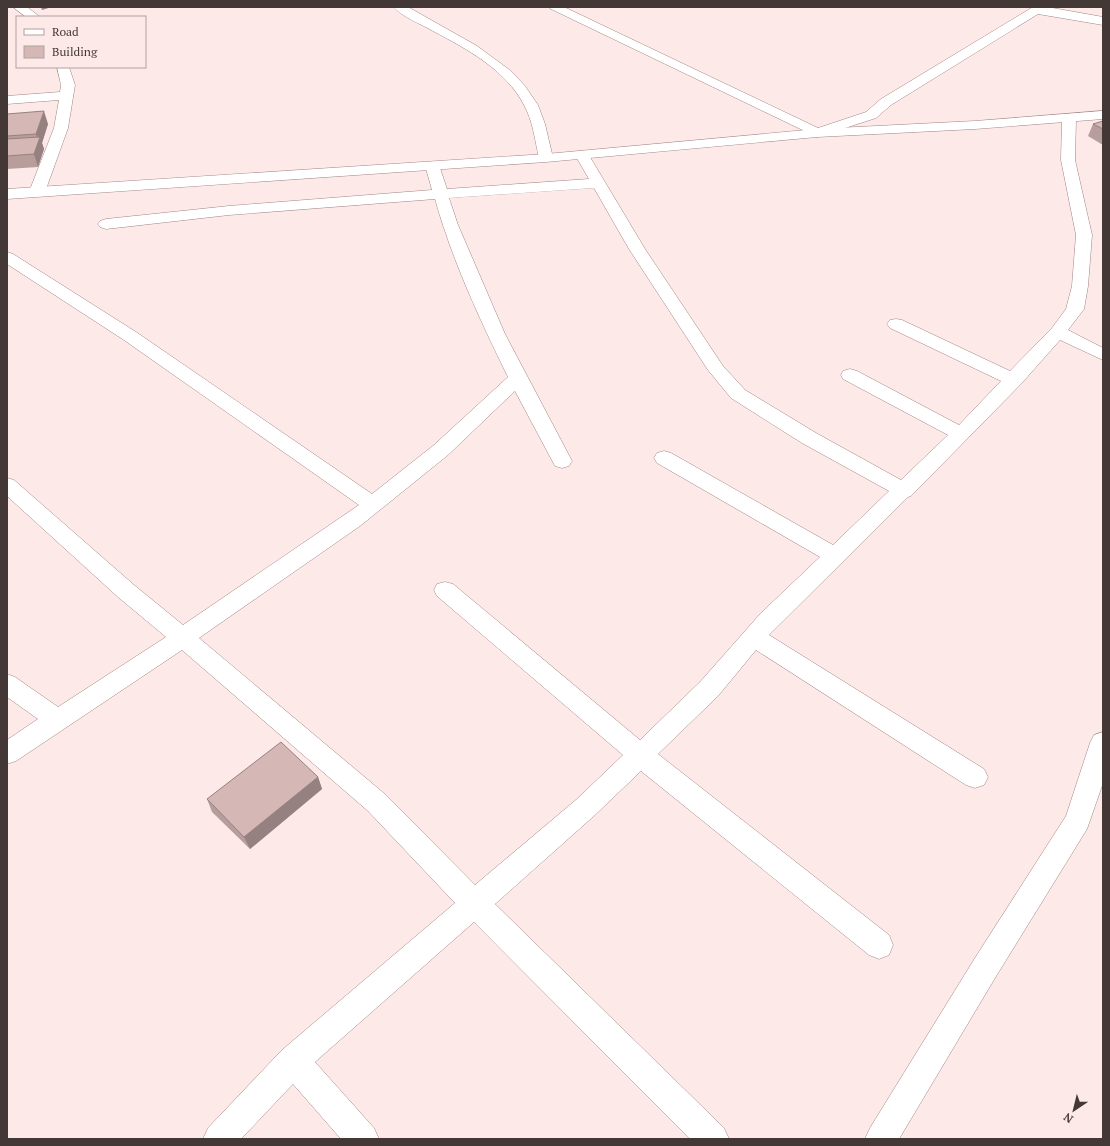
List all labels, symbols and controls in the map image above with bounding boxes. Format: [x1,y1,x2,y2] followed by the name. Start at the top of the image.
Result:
[16,16,146,68] legend
[52,24,79,39] text: Road
[52,44,98,59] text: Building
[1054,1090,1094,1130] north arrow
[1060,1110,1076,1126] text: N

